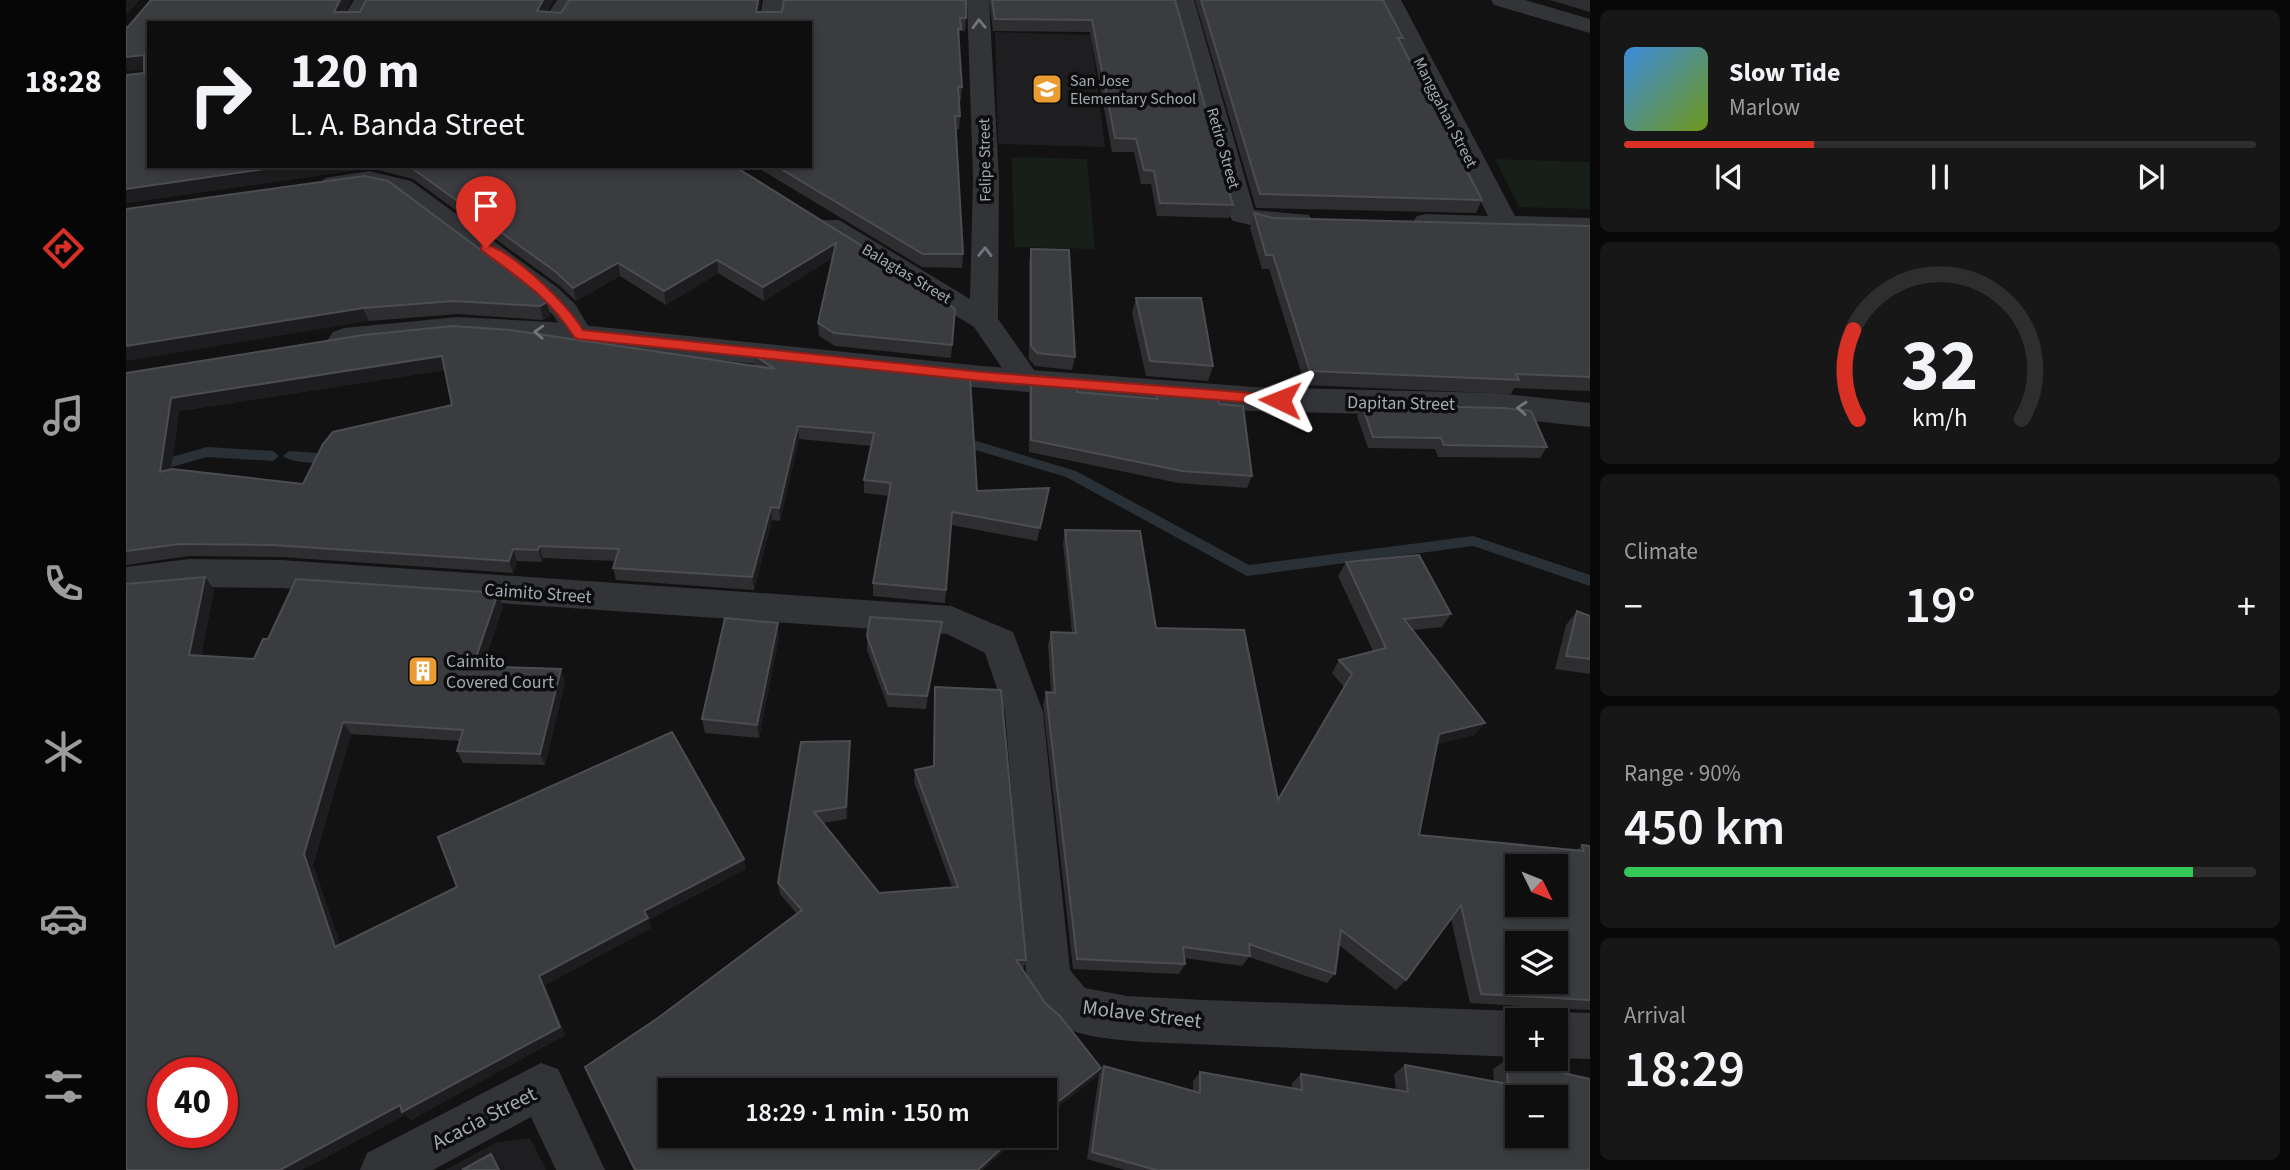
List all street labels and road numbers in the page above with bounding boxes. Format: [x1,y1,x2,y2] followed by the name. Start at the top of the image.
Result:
[1408,53,1483,172] street label: Manggahan Street
[1201,105,1245,192] street label: Retiro Street
[973,117,997,202] street label: Felipe Street
[858,238,956,310] street label: Balagtas Street
[1347,390,1455,417] street label: Dapitan Street
[484,577,592,610] street label: Caimito Street
[1081,992,1203,1036] street label: Molave Street
[427,1079,541,1157] street label: Acacia Street

